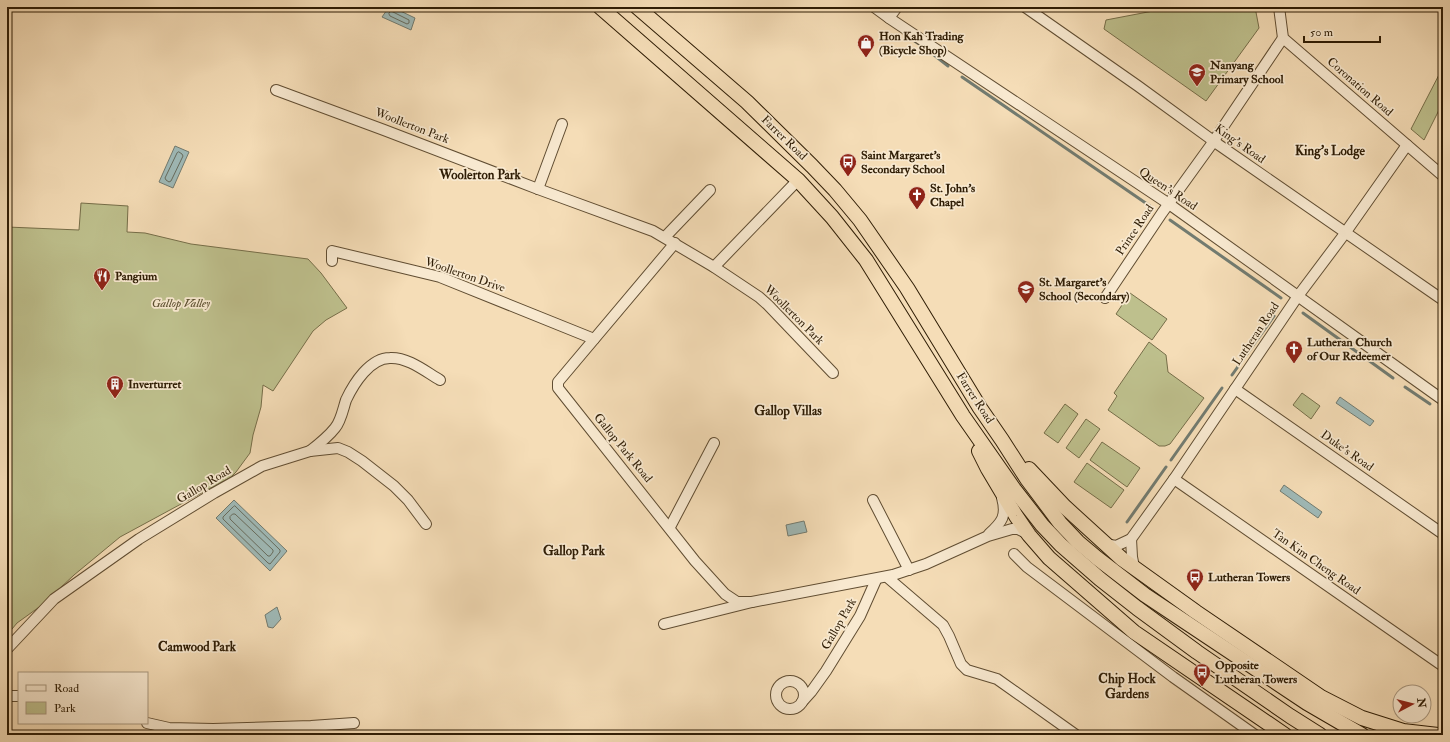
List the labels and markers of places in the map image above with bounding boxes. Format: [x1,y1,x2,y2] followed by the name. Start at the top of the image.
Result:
[879,29,965,58] place label: Hon Kah Trading (Bicycle Shop)
[856,33,876,58] shop icon: Hon Kah Trading (Bicycle Shop)
[1209,58,1284,87] place label: Nanyang Primary School
[1187,62,1207,87] school or university icon: Nanyang Primary School
[861,148,946,177] place label: Saint Margaret's Secondary School
[838,152,858,177] bus stop icon: Saint Margaret's Secondary School
[930,181,975,210] place label: St. John's Chapel
[907,185,927,210] church icon: St. John's Chapel
[92,266,112,291] restaurant icon: Pangium
[115,269,158,284] place label: Pangium
[1039,275,1129,304] place label: St. Margaret's School (Secondary)
[1016,279,1036,304] school or university icon: St. Margaret's School (Secondary)
[1307,335,1393,364] place label: Lutheran Church of Our Redeemer
[1284,339,1304,364] church icon: Lutheran Church of Our Redeemer
[105,374,125,399] building icon: Inverturret
[128,377,181,392] place label: Inverturret
[1185,567,1205,592] bus stop icon: Lutheran Towers
[1208,570,1290,585] place label: Lutheran Towers
[1215,658,1297,687] place label: Opposite Lutheran Towers
[1192,662,1212,687] bus stop icon: Opposite Lutheran Towers

